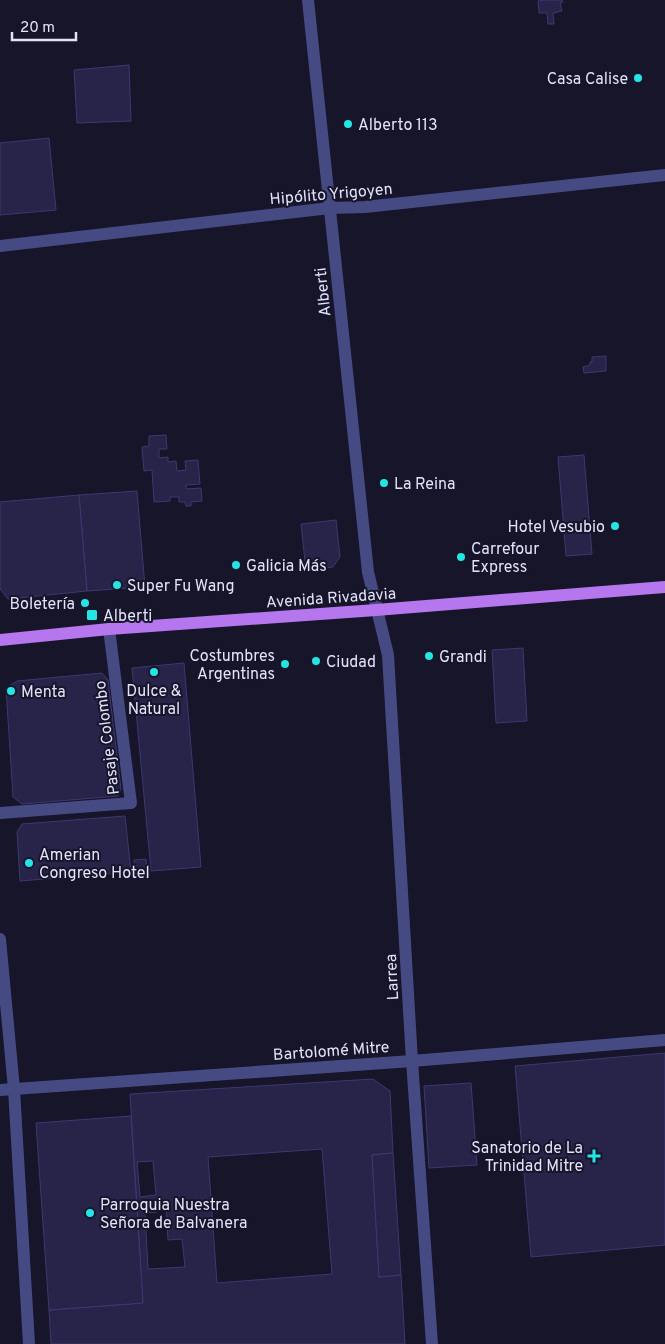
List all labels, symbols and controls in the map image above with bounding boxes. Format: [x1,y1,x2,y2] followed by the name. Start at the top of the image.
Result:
[12,10,76,42] scale bar
[20,19,55,38] text: 20 m
[547,70,628,90] place label: Casa Calise
[632,72,644,84] marker: Casa Calise
[358,116,438,136] place label: Alberto 113
[342,118,354,130] marker: Alberto 113
[269,180,394,210] street label: Hipólito Yrigoyen
[311,266,337,317] street label: Alberti
[394,475,456,495] place label: La Reina
[378,477,390,489] marker: La Reina
[507,518,605,538] place label: Hotel Vesubio
[609,520,621,532] marker: Hotel Vesubio
[471,540,539,578] place label: Carrefour Express
[455,551,467,563] marker: Carrefour Express
[246,557,327,577] place label: Galicia Más
[230,559,242,571] marker: Galicia Más
[127,577,235,597] place label: Super Fu Wang
[111,579,123,591] marker: Super Fu Wang
[265,584,397,614] street label: Avenida Rivadavia
[9,595,75,615] place label: Boletería
[79,597,91,609] marker: Boletería
[103,607,152,627] place label: Alberti
[85,608,99,622] marker: Alberti
[189,647,275,685] place label: Costumbres Argentinas
[439,648,487,668] place label: Grandi
[423,650,435,662] marker: Grandi
[326,653,376,673] place label: Ciudad
[310,655,322,667] marker: Ciudad
[279,658,291,670] marker: Costumbres Argentinas
[148,666,160,678] marker: Dulce & Natural
[91,679,125,796] street label: Pasaje Colombo
[126,682,182,720] place label: Dulce & Natural
[21,683,66,703] place label: Menta
[5,685,17,697] marker: Menta
[39,846,150,884] place label: Amerian Congreso Hotel
[23,857,35,869] marker: Amerian Congreso Hotel
[382,953,404,1001] street label: Larrea
[272,1038,390,1066] street label: Bartolomé Mitre
[471,1139,583,1177] place label: Sanatorio de La Trinidad Mitre
[587,1149,601,1163] marker: Sanatorio de La Trinidad Mitre
[100,1196,247,1234] place label: Parroquia Nuestra Señora de Balvanera
[84,1207,96,1219] marker: Parroquia Nuestra Señora de Balvanera

